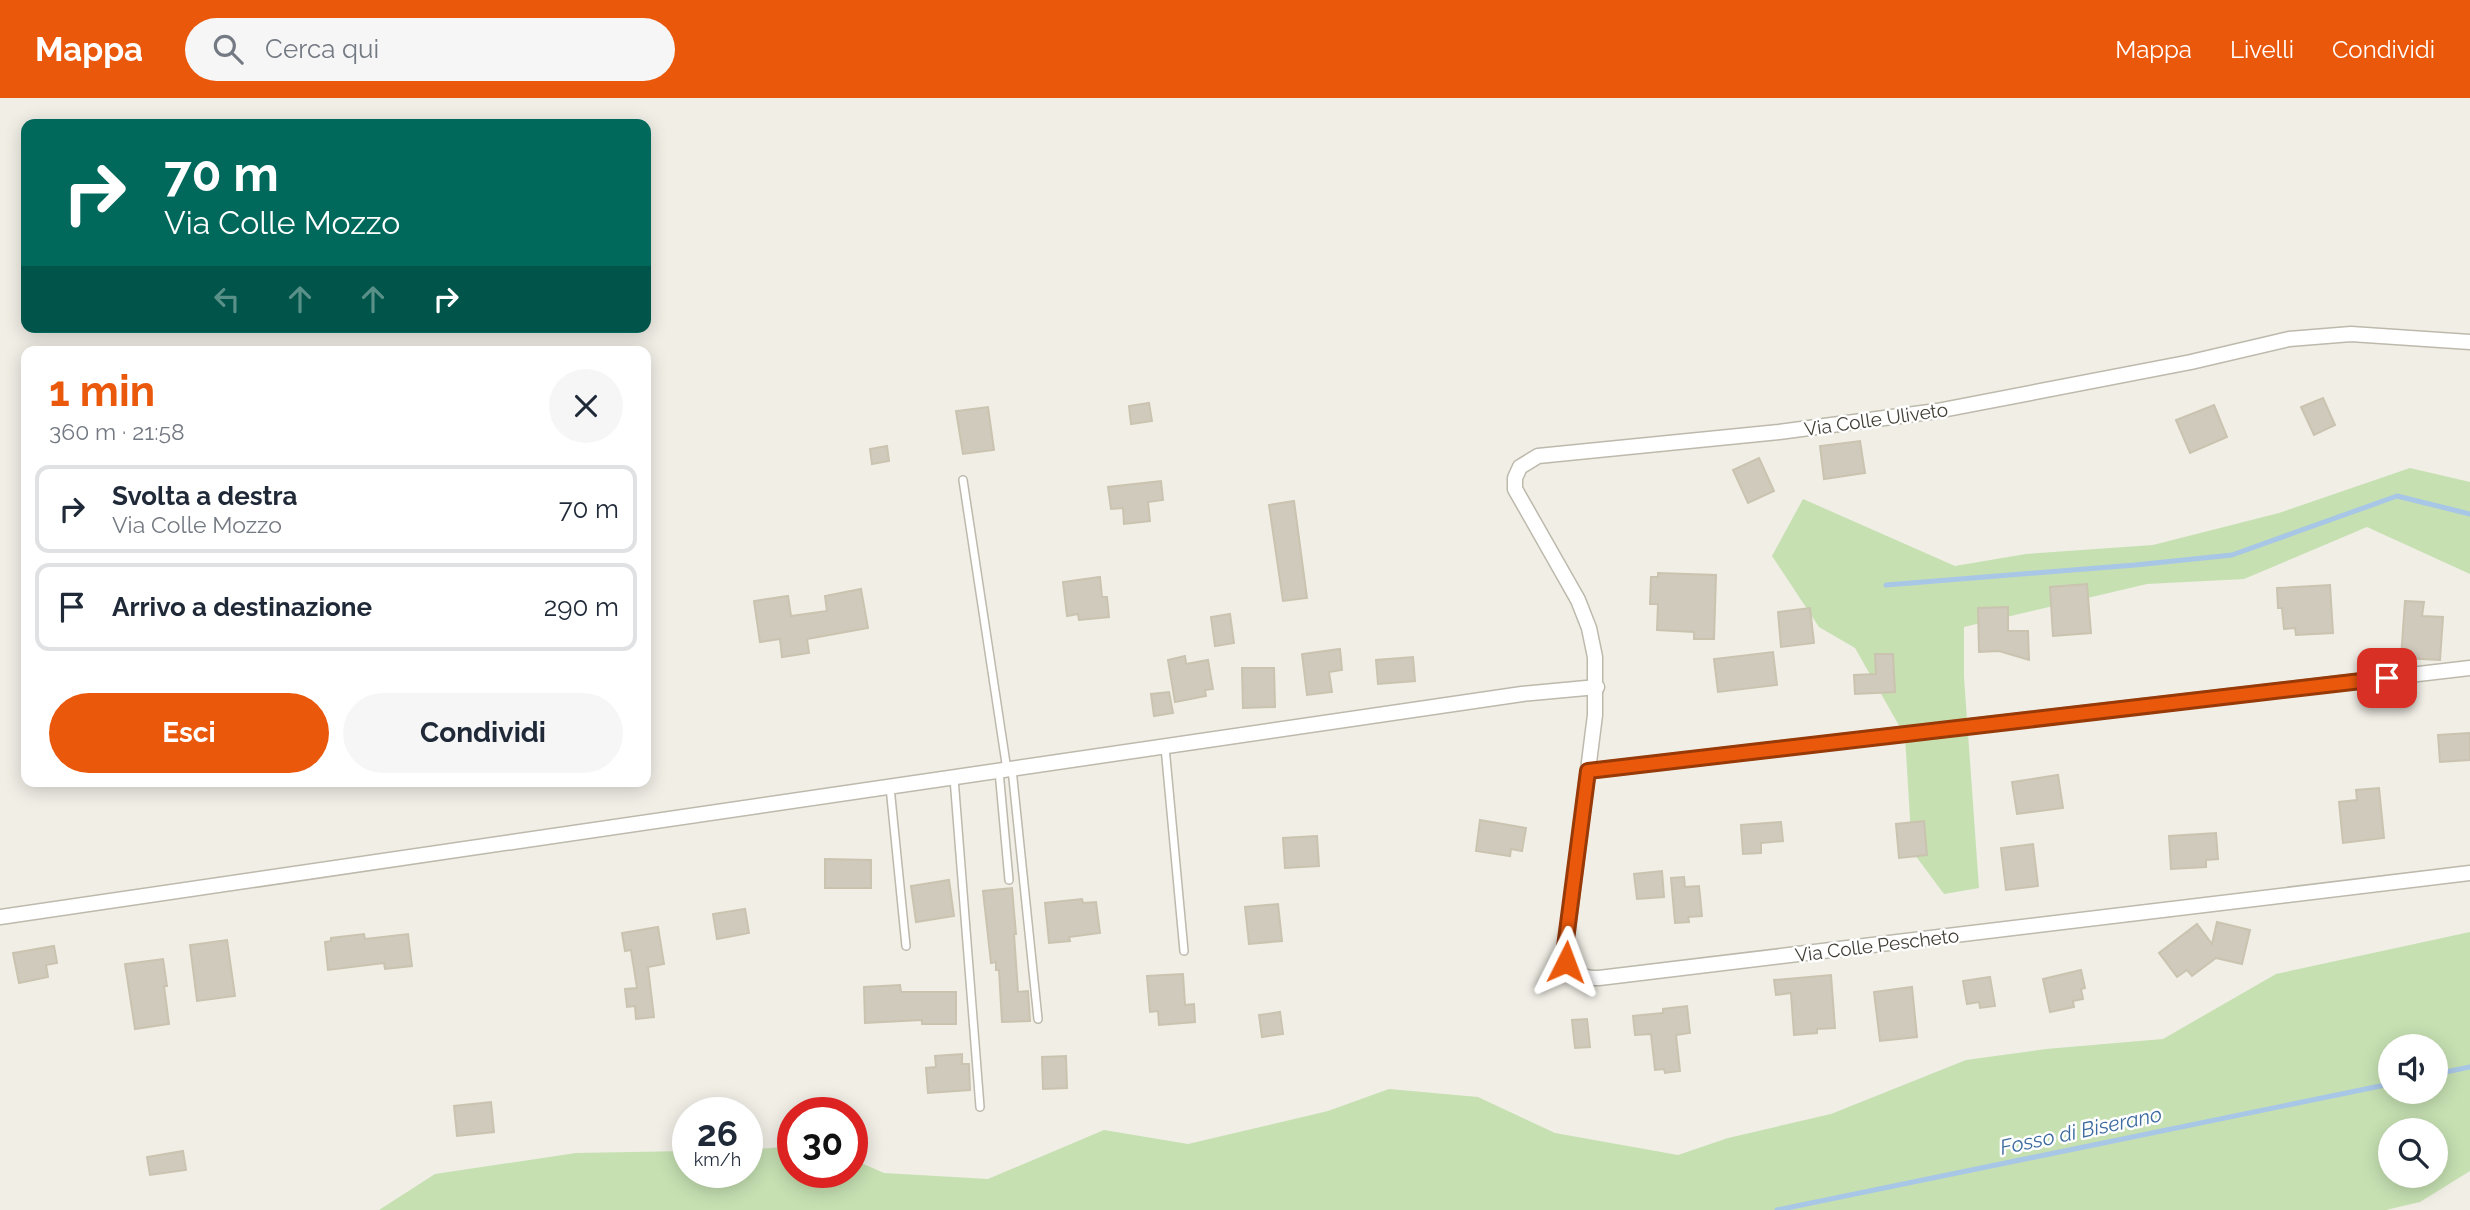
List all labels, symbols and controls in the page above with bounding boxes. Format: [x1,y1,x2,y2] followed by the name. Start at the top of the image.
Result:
[185,18,675,81] search box
[35,30,143,69] text: Mappa
[209,30,247,68] icon: search
[265,34,379,64] text: Cerca qui
[2115,35,2192,64] text: Mappa
[2230,35,2294,64] text: Livelli
[2332,35,2435,64] text: Condividi
[164,145,279,202] text: 70 m
[49,147,140,238] icon: right
[164,204,400,241] text: Via Colle Mozzo
[208,280,246,318] icon: left
[281,280,319,318] icon: ahead
[354,280,392,318] icon: ahead
[427,280,465,318] icon: right
[49,367,155,416] text: 1 min
[549,369,623,443] button: close
[1803,398,1949,440] street label: Via Colle Uliveto
[49,418,185,445] text: 360 m · 21:58
[112,481,298,511] text: Svolta a destra
[53,490,91,528] icon: right
[559,494,619,524] text: 70 m
[112,511,282,538] text: Via Colle Mozzo
[53,588,91,626] icon: arrive
[112,592,372,622] text: Arrivo a destinazione
[544,592,619,622] text: 290 m
[2357,648,2417,708] pin
[2368,659,2406,697] icon: arrive
[49,693,329,773] button: Esci
[343,693,623,773] button: Condividi
[1794,924,1960,966] street label: Via Colle Pescheto
[1529,925,1603,999] position arrow
[2378,1034,2448,1188] map controls
[2378,1034,2448,1104] button: sound
[777,1097,868,1188] speed limit sign: 30
[1998,1101,2164,1160] water label: Fosso di Biserano
[697,1113,738,1154] text: 26
[2378,1118,2448,1188] button: search
[694,1149,741,1170] text: km/h

